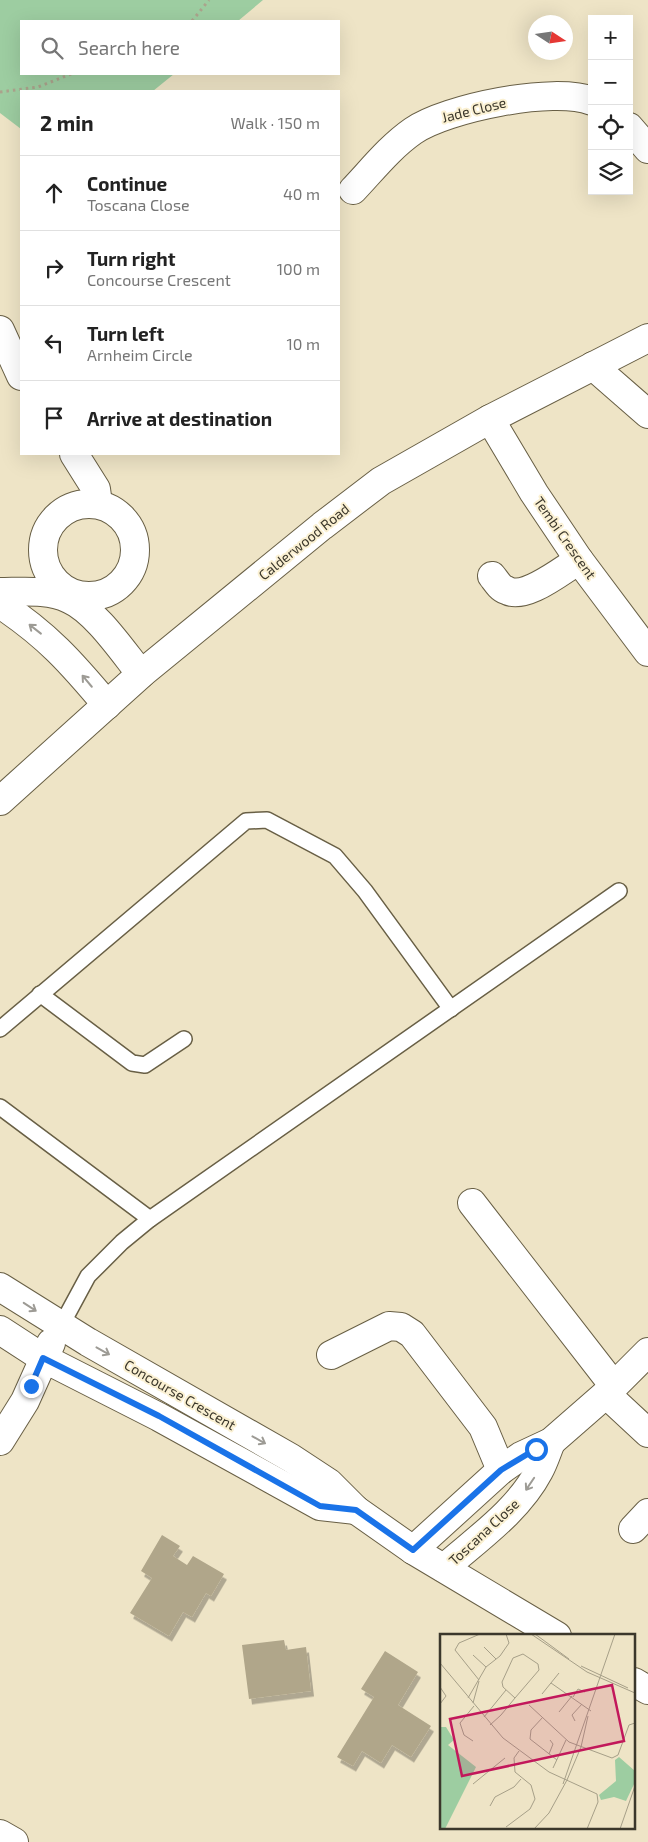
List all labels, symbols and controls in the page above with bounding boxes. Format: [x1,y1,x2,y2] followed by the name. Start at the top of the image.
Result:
[528,15,573,60] north arrow
[588,15,633,195] map controls
[588,15,633,60] button: +
[20,20,340,75] search box
[38,34,66,62] icon: search
[78,36,180,59] text: Search here
[588,60,633,105] button: −
[440,93,508,126] street label: Jade Close
[588,105,633,150] button: locate
[40,110,94,135] text: 2 min
[230,113,320,132] text: Walk · 150 m
[588,150,633,195] button: layers
[87,172,167,195] text: Continue
[40,179,68,207] icon: ahead
[283,184,320,203] text: 40 m
[87,195,190,214] text: Toscana Close
[87,247,175,270] text: Turn right
[40,254,68,282] icon: right
[277,259,320,278] text: 100 m
[87,270,231,289] text: Concourse Crescent
[87,322,164,345] text: Turn left
[40,329,68,357] icon: left
[286,334,320,353] text: 10 m
[87,345,193,364] text: Arnheim Circle
[40,404,68,432] icon: arrive
[87,407,272,430] text: Arrive at destination
[531,493,600,582] street label: Tembi Crescent
[255,500,352,583] street label: Calderwood Road
[28,624,42,634] one-way arrow
[82,675,93,688] one-way arrow
[23,1302,37,1312] one-way arrow
[95,1346,110,1356] one-way arrow
[121,1356,239,1433] street label: Concourse Crescent
[20,1375,43,1398] route end
[251,1436,266,1446] one-way arrow
[525,1438,548,1461] route start
[525,1477,535,1491] one-way arrow
[445,1495,522,1568] street label: Toscana Close
[440,1634,636,1830] inset map

